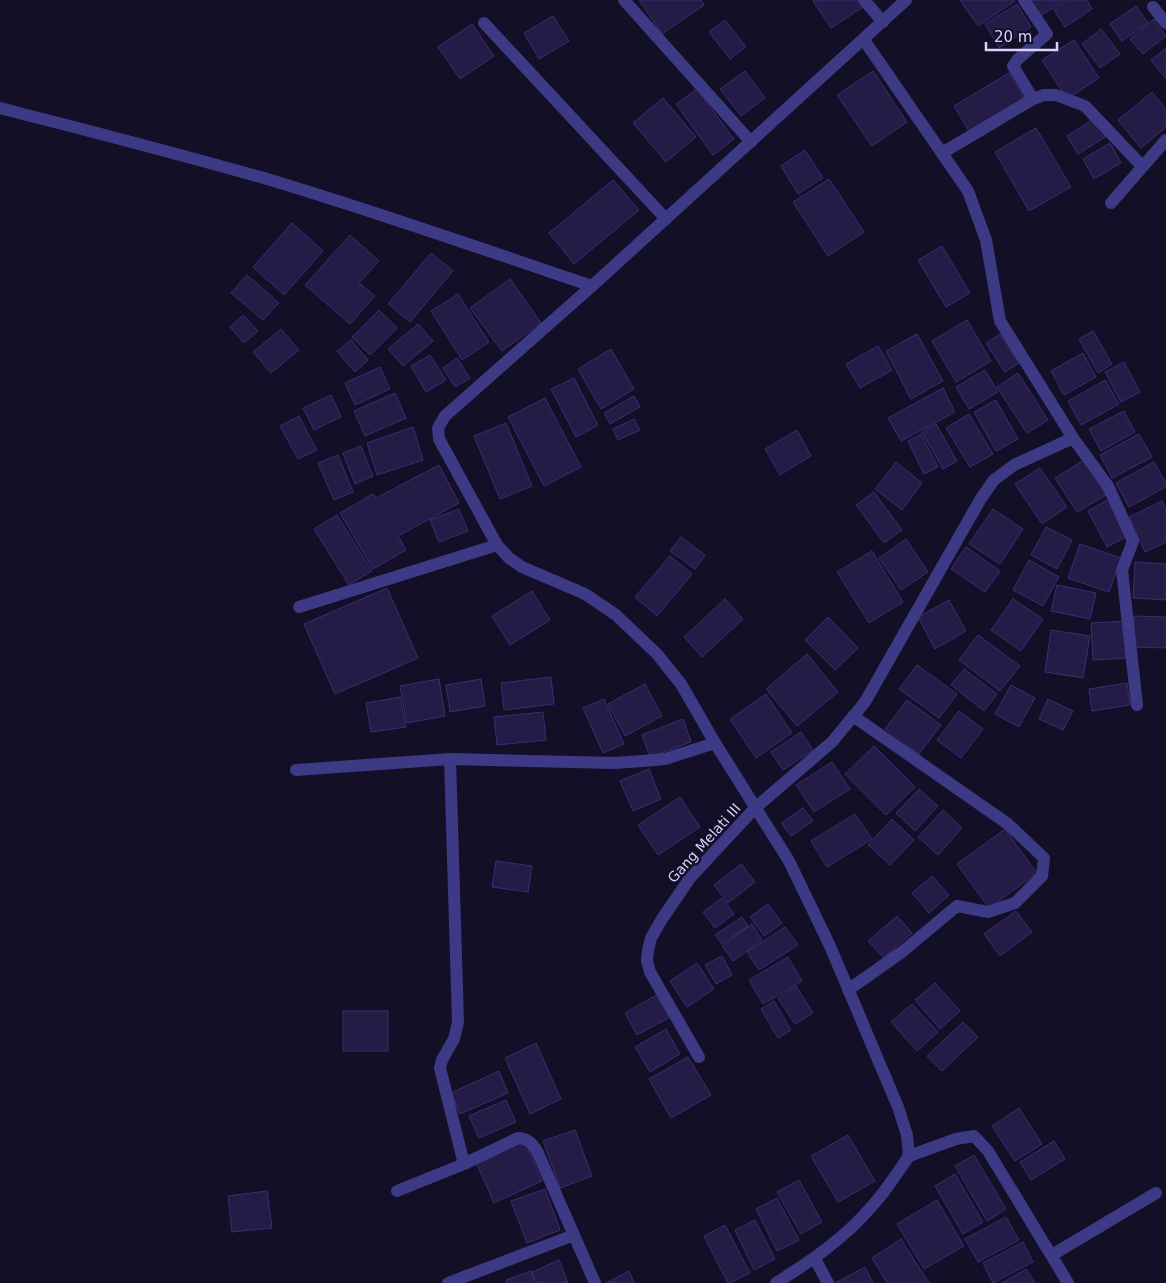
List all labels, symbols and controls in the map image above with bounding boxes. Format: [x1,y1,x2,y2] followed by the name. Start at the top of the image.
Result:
[986,20,1057,52] scale bar
[994,28,1032,46] text: 20 m
[664,800,744,886] street label: Gang Melati III

